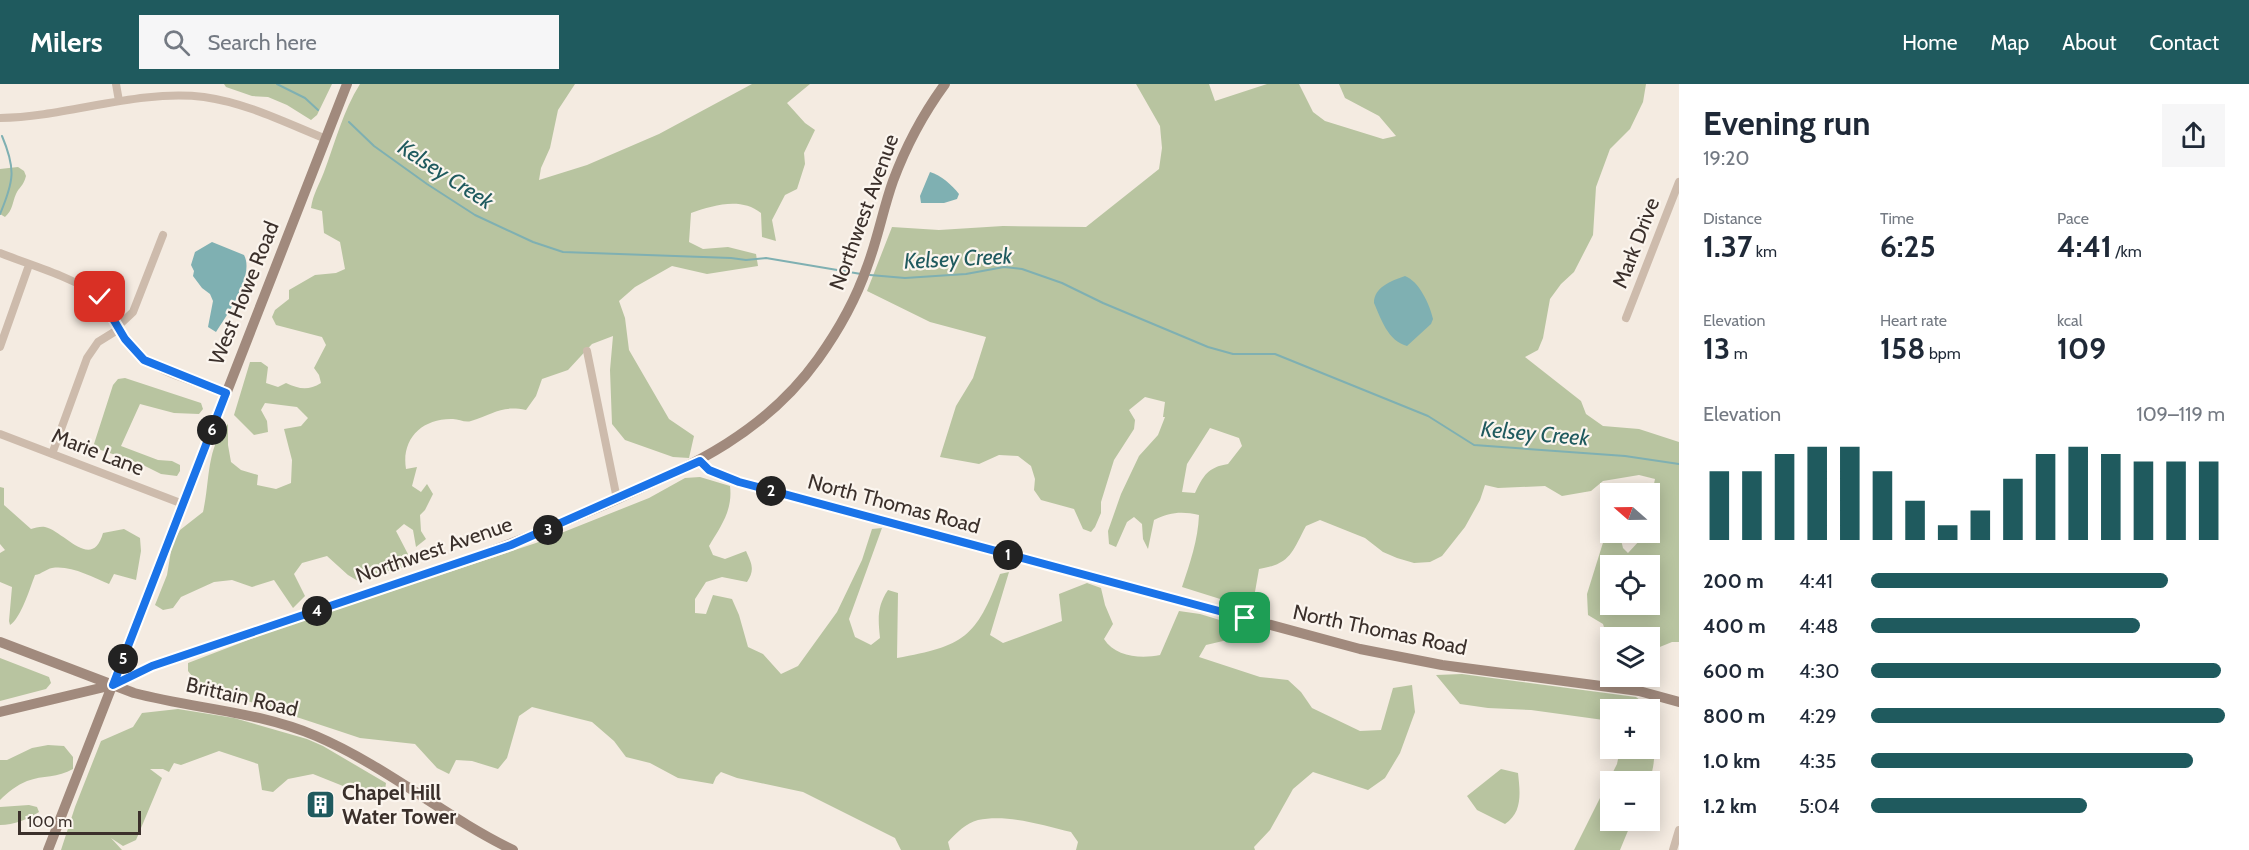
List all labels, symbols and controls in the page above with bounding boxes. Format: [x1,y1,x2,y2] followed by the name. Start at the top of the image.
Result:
[139,15,559,69] search box
[30,25,103,59] text: Milers
[160,26,193,59] icon: search
[208,29,317,56] text: Search here
[1902,30,1958,55] text: Home
[1991,30,2029,55] text: Map
[2062,30,2116,55] text: About
[2149,30,2219,55] text: Contact
[1703,103,1870,143] text: Evening run
[2162,104,2225,167] button: share
[824,130,903,293] street label: Northwest Avenue
[393,134,499,216] water label: Kelsey Creek
[1703,146,1749,170] text: 19:20
[1607,194,1664,292] street label: Mark Drive
[1703,209,1762,228] text: Distance
[1880,209,1914,228] text: Time
[2057,209,2089,228] text: Pace
[203,217,284,368] street label: West Howe Road
[1703,228,1752,265] text: 1.37
[1880,228,1936,265] text: 6:25
[2057,228,2112,265] text: 4:41
[903,242,1013,275] water label: Kelsey Creek
[1752,242,1777,261] text: km
[2112,242,2142,261] text: /km
[74,271,125,322] pin
[83,280,116,313] icon: check
[1703,311,1766,330] text: Elevation
[1880,311,1947,330] text: Heart rate
[2057,311,2083,330] text: kcal
[1703,330,1730,367] text: 13
[1880,330,1925,367] text: 158
[2057,330,2106,367] text: 109
[1730,344,1748,363] text: m
[1925,344,1961,363] text: bpm
[1703,402,1781,426] text: Elevation
[2136,402,2225,426] text: 109–119 m
[197,415,227,445] pin: 6
[1480,415,1591,452] water label: Kelsey Creek
[208,420,217,439] text: 6
[49,423,148,481] street label: Marie Lane
[805,468,983,539] street label: North Thomas Road
[756,476,786,506] pin: 2
[767,481,775,500] text: 2
[1600,483,1660,543] north arrow
[1600,483,1660,831] map controls
[352,511,516,588] street label: Northwest Avenue
[533,515,563,545] pin: 3
[544,520,552,539] text: 3
[993,540,1023,570] pin: 1
[1005,545,1011,564] text: 1
[1600,555,1660,615] button: locate
[1703,569,1764,593] text: 200 m
[1799,569,1833,593] text: 4:41
[1219,592,1270,643] pin
[302,596,332,626] pin: 4
[1291,599,1469,660] street label: North Thomas Road
[312,601,322,620] text: 4
[1228,601,1261,634] icon: arrive
[1703,614,1766,638] text: 400 m
[1799,614,1838,638] text: 4:48
[1600,627,1660,687] button: layers
[108,644,138,674] pin: 5
[119,649,127,668] text: 5
[1703,659,1764,683] text: 600 m
[1799,659,1840,683] text: 4:30
[184,671,301,722] street label: Brittain Road
[1600,699,1660,759] button: +
[1703,704,1765,728] text: 800 m
[1799,704,1837,728] text: 4:29
[1703,749,1760,773] text: 1.0 km
[1799,749,1836,773] text: 4:35
[1600,771,1660,831] button: −
[342,780,456,829] place label: Chapel Hill Water Tower
[305,789,337,821] building icon: Chapel Hill Water Tower
[1703,794,1757,818] text: 1.2 km
[1799,794,1840,818] text: 5:04
[18,808,141,836] scale bar
[27,812,72,831] text: 100 m

